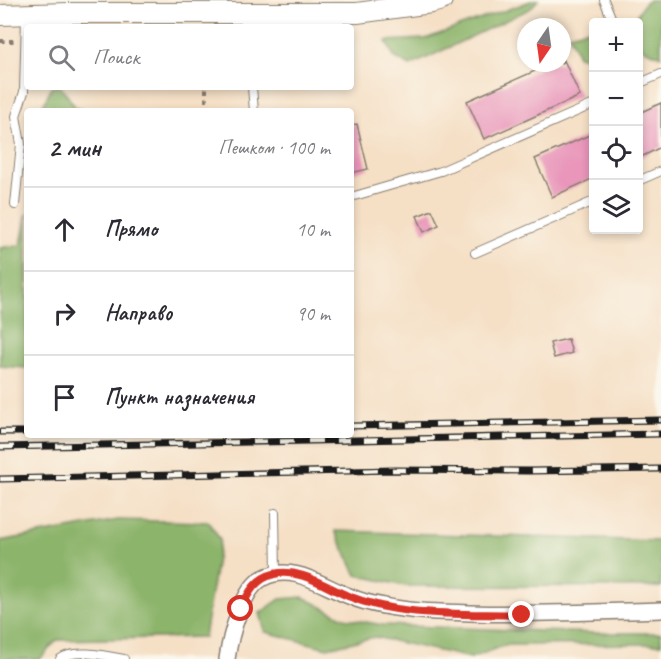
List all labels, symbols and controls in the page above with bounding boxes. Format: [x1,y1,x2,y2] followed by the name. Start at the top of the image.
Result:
[517,18,571,72] north arrow
[589,18,643,234] map controls
[589,18,643,72] button: +
[24,24,354,90] search box
[45,41,78,74] icon: search
[93,43,139,71] text: Поиск
[589,72,643,126] button: −
[589,126,643,180] button: locate
[48,131,101,164] text: 2 мин
[218,135,330,160] text: Пешком · 100 m
[589,180,643,234] button: layers
[48,213,81,246] icon: ahead
[105,215,157,243] text: Прямо
[296,217,330,242] text: 10 m
[48,297,81,330] icon: right
[105,299,172,327] text: Направо
[296,301,330,326] text: 90 m
[48,381,81,414] icon: arrive
[105,383,254,411] text: Пункт назначения
[227,595,253,621] route start
[508,601,534,627] route end

